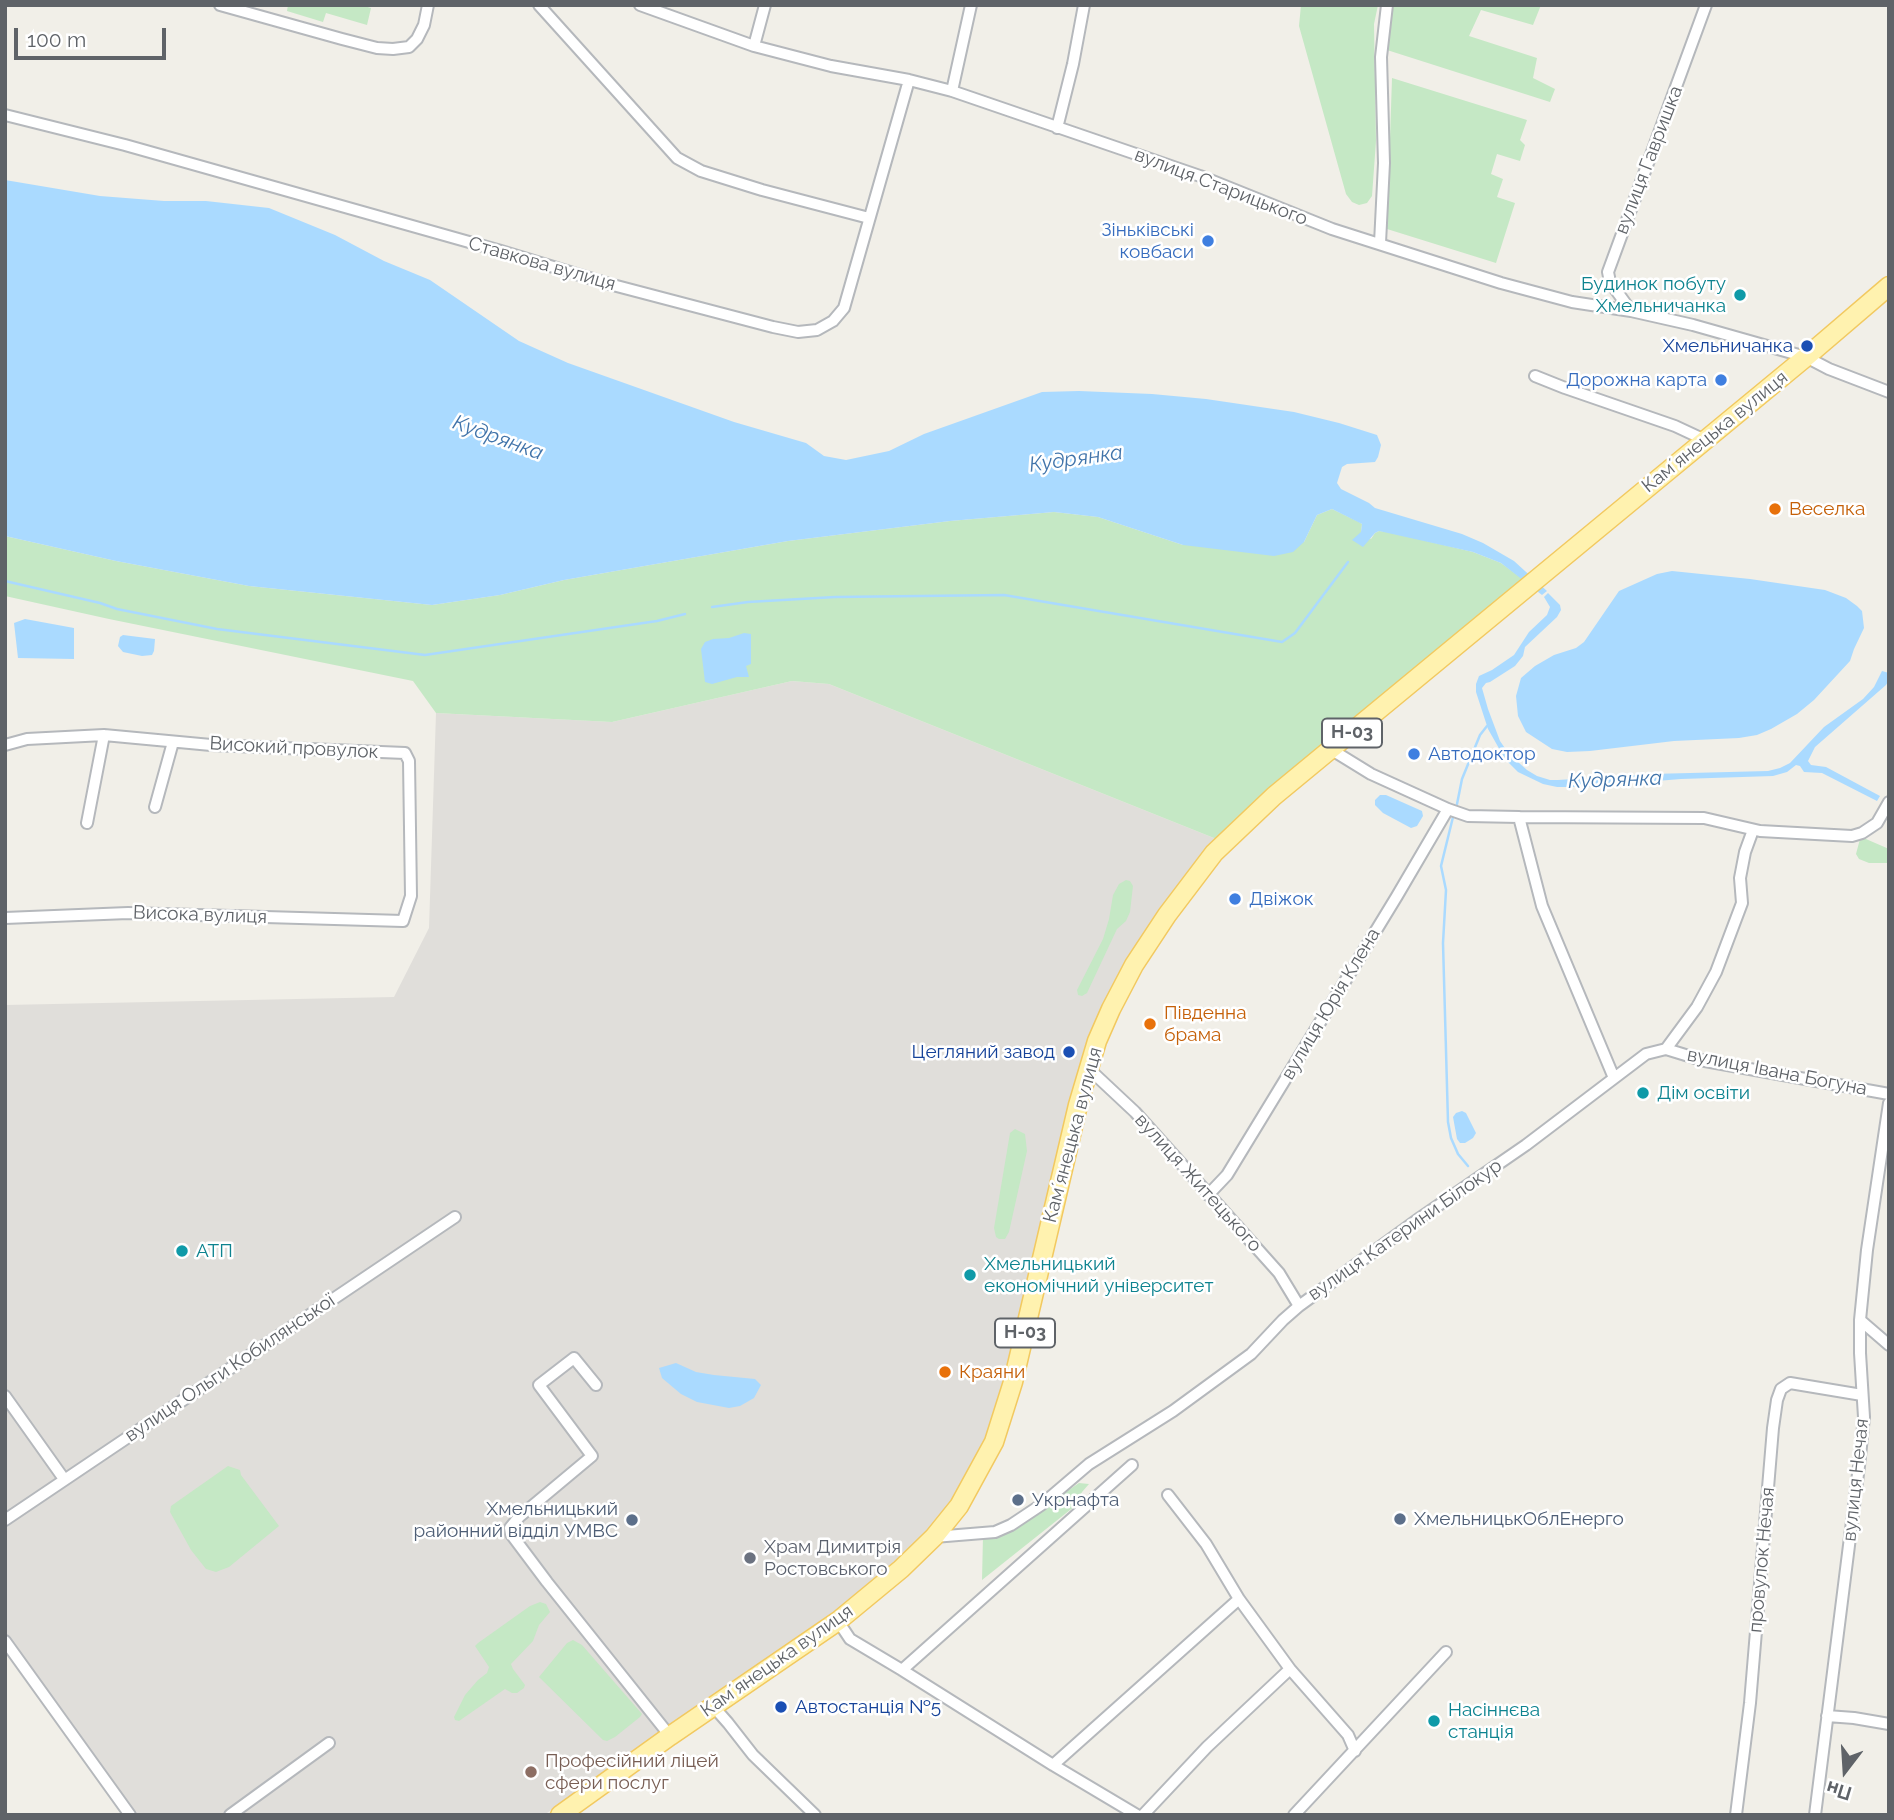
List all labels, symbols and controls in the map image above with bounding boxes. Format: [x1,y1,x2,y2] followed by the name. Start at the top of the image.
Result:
[18,14,170,58] scale bar
[27,27,86,52] text: 100 m
[1610,83,1688,237] street label: вулиця Гавришка
[1131,143,1311,231] street label: вулиця Старицького
[1101,219,1194,263] place label: Зіньківські ковбаси
[466,232,618,296] street label: Ставкова вулиця
[1200,233,1216,249] marker: Зіньківські ковбаси
[1581,273,1726,317] place label: Будинок побуту Хмельничанка
[1732,287,1748,303] marker: Будинок побуту Хмельничанка
[1663,335,1793,357] place label: Хмельничанка
[1799,338,1815,354] marker: Хмельничанка
[1638,366,1792,498] street label: Камʼянецька вулиця
[1566,369,1707,391] place label: Дорожна карта
[1713,372,1729,388] marker: Дорожна карта
[449,410,547,466] water label: Кудрянка
[1028,440,1124,478] water label: Кудрянка
[1789,498,1865,520] place label: Веселка
[1767,501,1783,517] marker: Веселка
[1322,718,1382,748] road number: Н-03
[209,732,379,764] street label: Високий провулок
[1428,743,1536,765] place label: Автодоктор
[1406,746,1422,762] marker: Автодоктор
[1567,766,1663,794] water label: Кудрянка
[1249,888,1314,910] place label: Двіжок
[1227,891,1243,907] marker: Двіжок
[133,901,267,929] street label: Висока вулиця
[1277,924,1385,1084] street label: вулиця Юрія Клена
[1164,1002,1247,1046] place label: Південна брама
[1142,1016,1158,1032] marker: Південна брама
[911,1041,1055,1063] place label: Цегляний завод
[1685,1043,1869,1101] street label: вулиця Івана Богуна
[1061,1044,1077,1060] marker: Цегляний завод
[1039,1045,1107,1225] street label: Камʼянецька вулиця
[1657,1082,1750,1104] place label: Дім освіти
[1635,1085,1651,1101] marker: Дім освіти
[1130,1109,1266,1257] street label: вулиця Житецького
[1304,1154,1506,1306] street label: вулиця Катерини Білокур
[196,1240,233,1262] place label: АТП
[174,1243,190,1259] marker: АТП
[984,1253,1214,1297] place label: Хмельницький економічний університет
[962,1267,978,1283] marker: Хмельницький економічний університет
[121,1289,339,1447] street label: вулиця Ольги Кобилянської
[995,1318,1055,1348] road number: Н-03
[959,1361,1025,1383] place label: Краяни
[937,1364,953,1380] marker: Краяни
[1838,1418,1874,1542] street label: вулиця Нечая
[1744,1486,1780,1634] street label: провулок Нечая
[1032,1489,1119,1511] place label: Укрнафта
[1010,1492,1026,1508] marker: Укрнафта
[414,1498,618,1542] place label: Хмельницький районний відділ УМВС
[1414,1508,1624,1530] place label: ХмельницькОблЕнерго
[1392,1511,1408,1527] marker: ХмельницькОблЕнерго
[624,1512,640,1528] marker: Хмельницький районний відділ УМВС
[764,1536,901,1580] place label: Храм Димитрія Ростовського
[742,1550,758,1566] marker: Храм Димитрія Ростовського
[696,1600,858,1722] street label: Камʼянецька вулиця
[795,1696,941,1718] place label: Автостанція №5
[773,1699,789,1715] marker: Автостанція №5
[1448,1699,1540,1743] place label: Насіннєва станція
[1426,1713,1442,1729] marker: Насіннєва станція
[1810,1736,1880,1806] north arrow
[545,1750,719,1794] place label: Професійний ліцей сфери послуг
[523,1764,539,1780] marker: Професійний ліцей сфери послуг
[1824,1777,1854,1805] text: Пн

